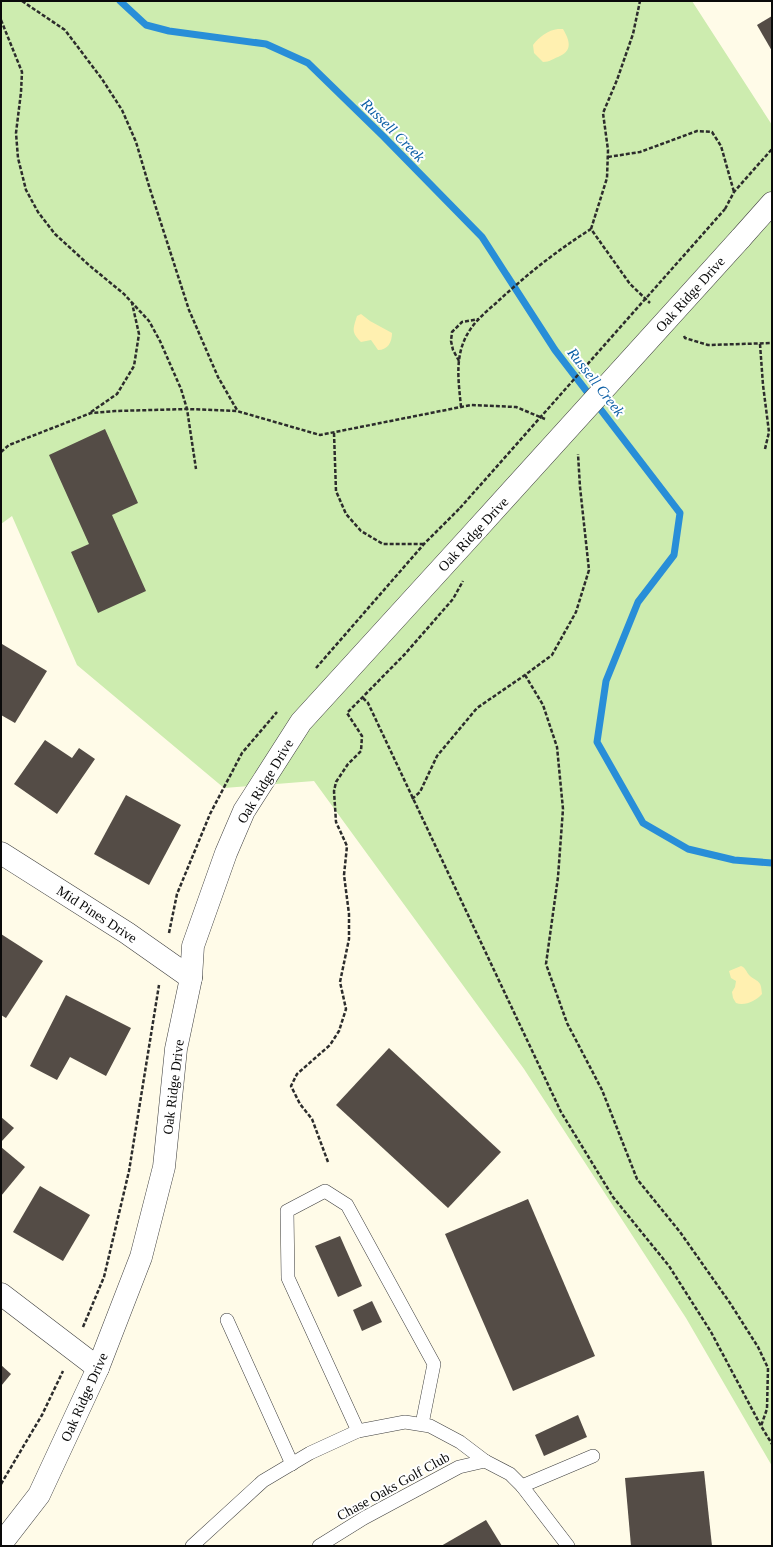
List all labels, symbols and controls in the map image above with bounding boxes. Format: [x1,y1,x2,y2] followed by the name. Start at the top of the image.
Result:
[358,95,428,165] water label: Russell Creek
[653,254,728,335] street label: Oak Ridge Drive
[564,344,628,420] water label: Russell Creek
[435,494,511,574] street label: Oak Ridge Drive
[234,736,296,826] street label: Oak Ridge Drive
[54,883,140,946] street label: Mid Pines Drive
[160,1039,187,1135] street label: Oak Ridge Drive
[58,1350,111,1444] street label: Oak Ridge Drive
[334,1449,452,1524] street label: Chase Oaks Golf Club

